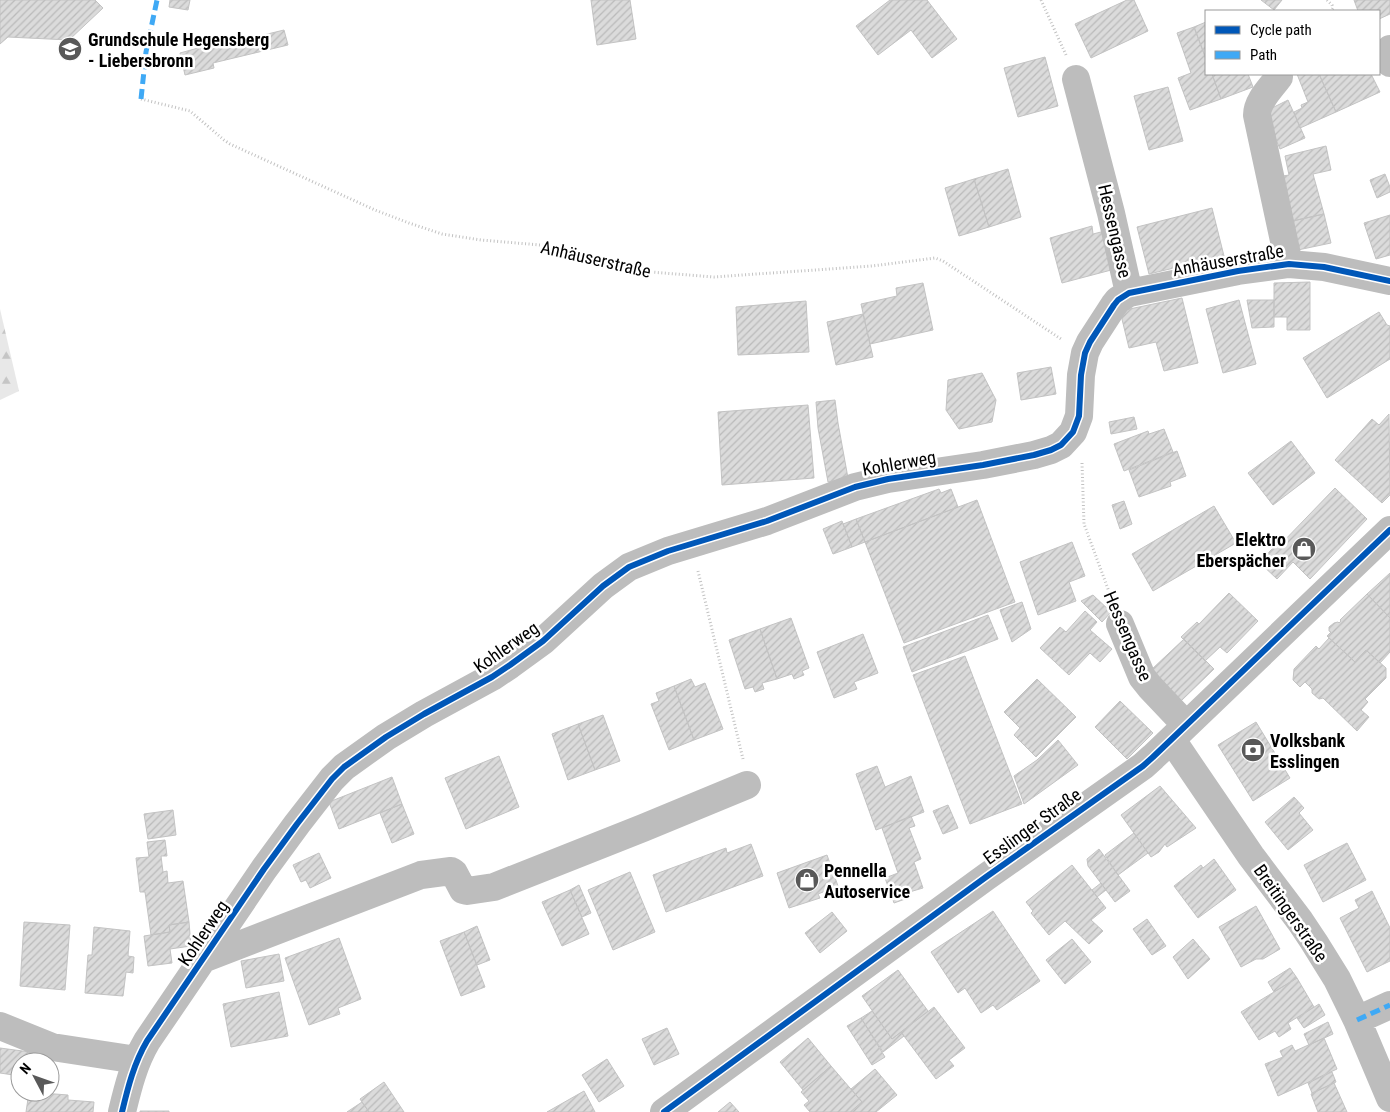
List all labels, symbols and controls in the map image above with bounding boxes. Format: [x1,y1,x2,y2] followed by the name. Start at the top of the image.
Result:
[1205,10,1380,75] legend
[1250,21,1312,39] text: Cycle path
[88,29,269,71] place label: Grundschule Hegensberg - Liebersbronn
[57,36,83,62] school or university icon: Grundschule Hegensberg - Liebersbronn
[1250,46,1277,64] text: Path
[1094,182,1136,280] street label: Hessengasse
[539,236,653,282] street label: Anhäuserstraße
[1171,240,1285,280] street label: Anhäuserstraße
[860,446,938,480] street label: Kohlerweg
[1196,529,1286,571] place label: Elektro Eberspächer
[1291,536,1317,562] shop icon: Elektro Eberspächer
[1100,588,1156,684] street label: Hessengasse
[469,617,543,677] street label: Kohlerweg
[1270,730,1346,772] place label: Volksbank Esslingen
[1240,737,1266,763] bank icon: Volksbank Esslingen
[979,784,1085,868] street label: Esslinger Straße
[824,860,911,902] place label: Pennella Autoservice
[1250,860,1332,966] street label: Breitingerstraße
[794,867,820,893] shop icon: Pennella Autoservice
[173,896,233,970] street label: Kohlerweg
[10,1052,60,1102] north arrow
[16,1060,34,1077] text: N

